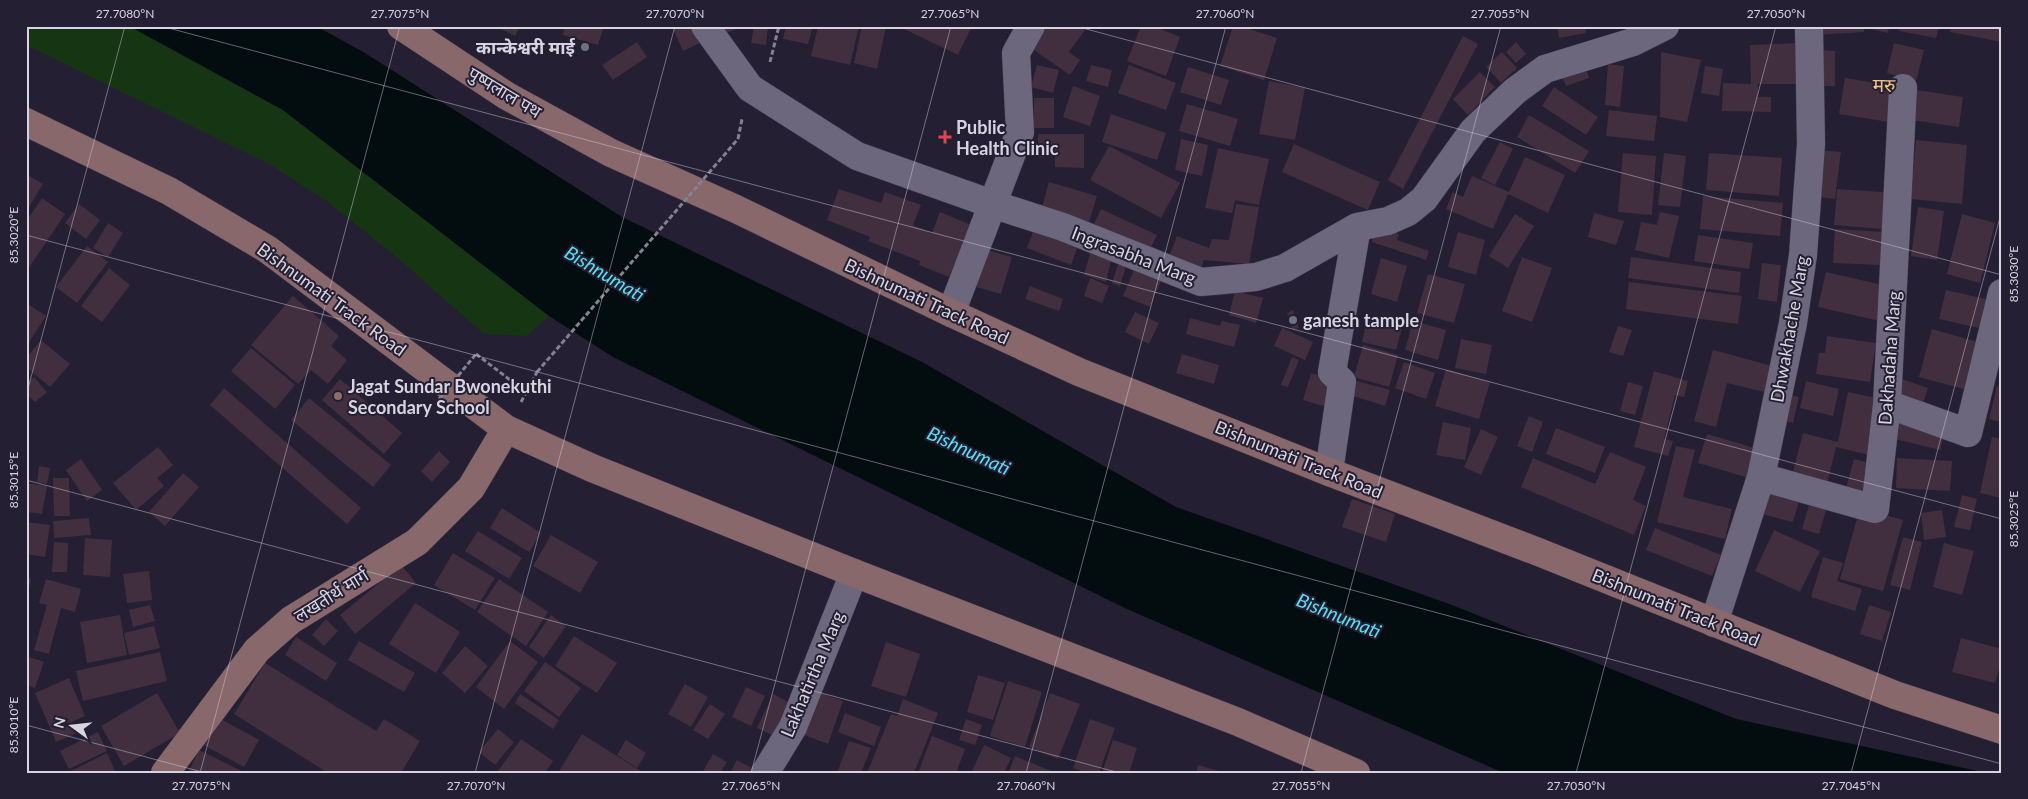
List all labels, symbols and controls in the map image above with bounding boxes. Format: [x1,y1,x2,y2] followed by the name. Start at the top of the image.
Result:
[96,6,154,21] text: 27.7080°N
[371,6,429,21] text: 27.7075°N
[646,6,704,21] text: 27.7070°N
[921,6,979,21] text: 27.7065°N
[1196,6,1254,21] text: 27.7060°N
[1471,6,1529,21] text: 27.7055°N
[1747,6,1805,21] text: 27.7050°N
[476,36,576,58] place label: कान्केश्वरी माई
[579,41,591,53] marker: कान्केश्वरी माई
[463,62,546,124] street label: पुष्पलाल पथ
[1873,73,1896,96] district label: मरु
[956,116,1059,159] place label: Public Health Clinic
[938,130,952,144] marker: Public Health Clinic
[6,207,21,263] text: 85.3020°E
[1069,221,1199,289] street label: Ingrasabha Marg
[253,238,411,360] street label: Bishnumati Track Road
[561,240,649,306] water label: Bishnumati
[2006,246,2021,302] text: 85.3030°E
[841,253,1013,349] street label: Bishnumati Track Road
[1765,254,1813,404] street label: Dhwakhache Marg
[1873,290,1905,426] street label: Dakhadaha Marg
[1303,309,1419,331] place label: ganesh tample
[1287,314,1299,326] marker: ganesh tample
[348,375,552,418] place label: Jagat Sundar Bwonekuthi Secondary School
[332,390,344,402] marker: Jagat Sundar Bwonekuthi Secondary School
[1212,415,1386,503] street label: Bishnumati Track Road
[924,421,1014,479] water label: Bishnumati
[6,452,21,508] text: 85.3015°E
[2006,491,2021,547] text: 85.3025°E
[290,563,373,626] street label: लखतीर्थ मार्ग
[1589,563,1763,651] street label: Bishnumati Track Road
[1293,588,1385,642] water label: Bishnumati
[776,608,848,740] street label: Lakhatirtha Marg
[6,697,21,753] text: 85.3010°E
[48,702,98,752] north arrow
[49,715,69,730] text: N
[172,778,230,793] text: 27.7075°N
[447,778,505,793] text: 27.7070°N
[722,778,780,793] text: 27.7065°N
[997,778,1055,793] text: 27.7060°N
[1272,778,1330,793] text: 27.7055°N
[1547,778,1605,793] text: 27.7050°N
[1822,778,1880,793] text: 27.7045°N

